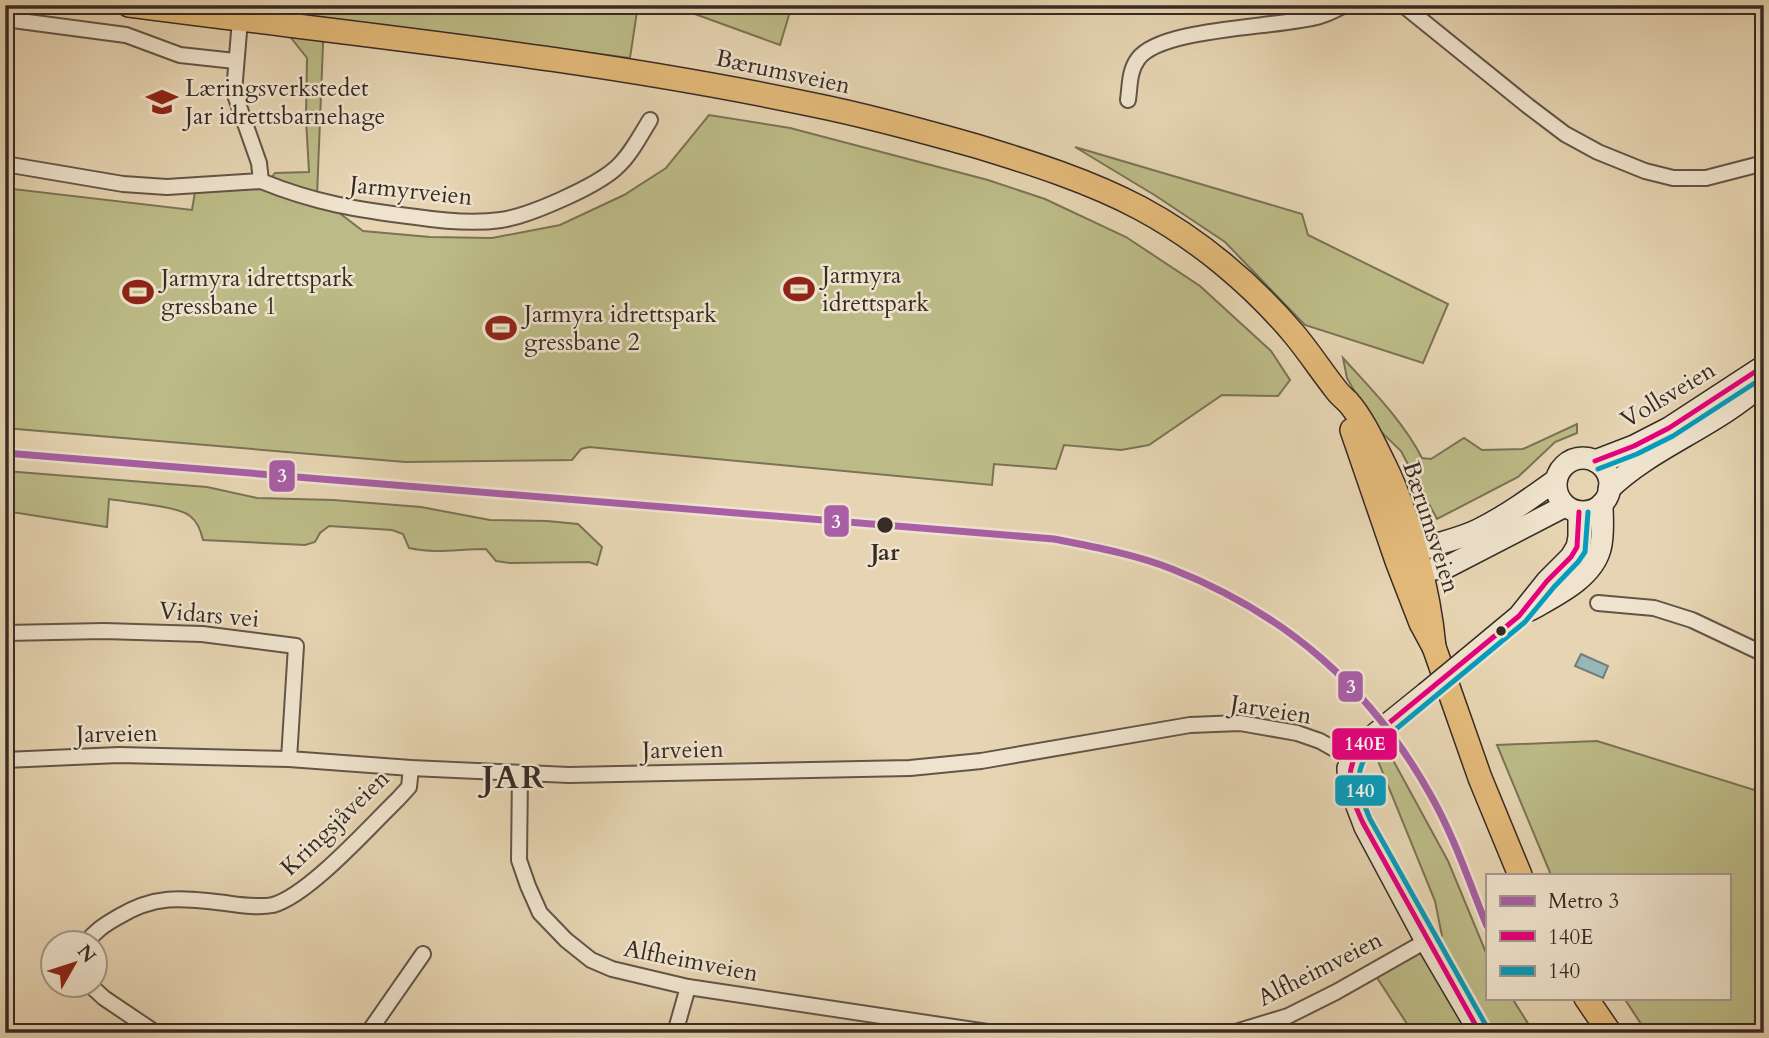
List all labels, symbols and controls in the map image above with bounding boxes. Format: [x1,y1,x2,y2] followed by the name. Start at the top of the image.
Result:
[713,42,854,102] street label: Bærumsveien
[182,72,386,133] place label: Læringsverkstedet Jar idrettsbarnehage
[145,85,179,119] school or university icon: Læringsverkstedet Jar idrettsbarnehage
[345,168,474,214] street label: Jarmyrveien
[819,259,929,320] place label: Jarmyra idrettspark
[158,262,354,323] place label: Jarmyra idrettspark gressbane 1
[782,272,816,306] sports icon: Jarmyra idrettspark
[121,275,155,309] sports icon: Jarmyra idrettspark gressbane 1
[521,298,717,359] place label: Jarmyra idrettspark gressbane 2
[484,311,518,345] sports icon: Jarmyra idrettspark gressbane 2
[1614,354,1722,436] street label: Vollsveien
[1394,457,1468,598] street label: Bærumsveien
[268,459,296,493] line badge: 3
[277,463,287,489] text: 3
[823,504,850,538] line badge: 3
[831,509,841,535] text: 3
[875,515,895,535] marker: Jar
[867,536,900,569] place label: Jar
[157,594,261,636] street label: Vidars vei
[1494,624,1508,638] unlabelled marker
[1337,670,1364,703] line badge: 3
[1346,674,1356,700] text: 3
[1225,687,1314,733] street label: Jarveien
[73,717,158,751] street label: Jarveien
[1331,727,1398,761] line badge: 140E
[1344,731,1386,757] text: 140E
[639,733,724,767] street label: Jarveien
[478,756,546,800] district label: JAR
[273,762,397,883] street label: Kringsjåveien
[1334,774,1387,807] line badge: 140
[1345,778,1375,804] text: 140
[1486,874,1730,1000] legend
[1548,887,1619,916] text: Metro 3
[1252,923,1388,1015] street label: Alfheimveien
[1548,923,1593,952] text: 140E
[38,930,108,1000] north arrow
[621,932,761,990] street label: Alfheimveien
[71,939,102,969] text: N
[1548,957,1580,986] text: 140

